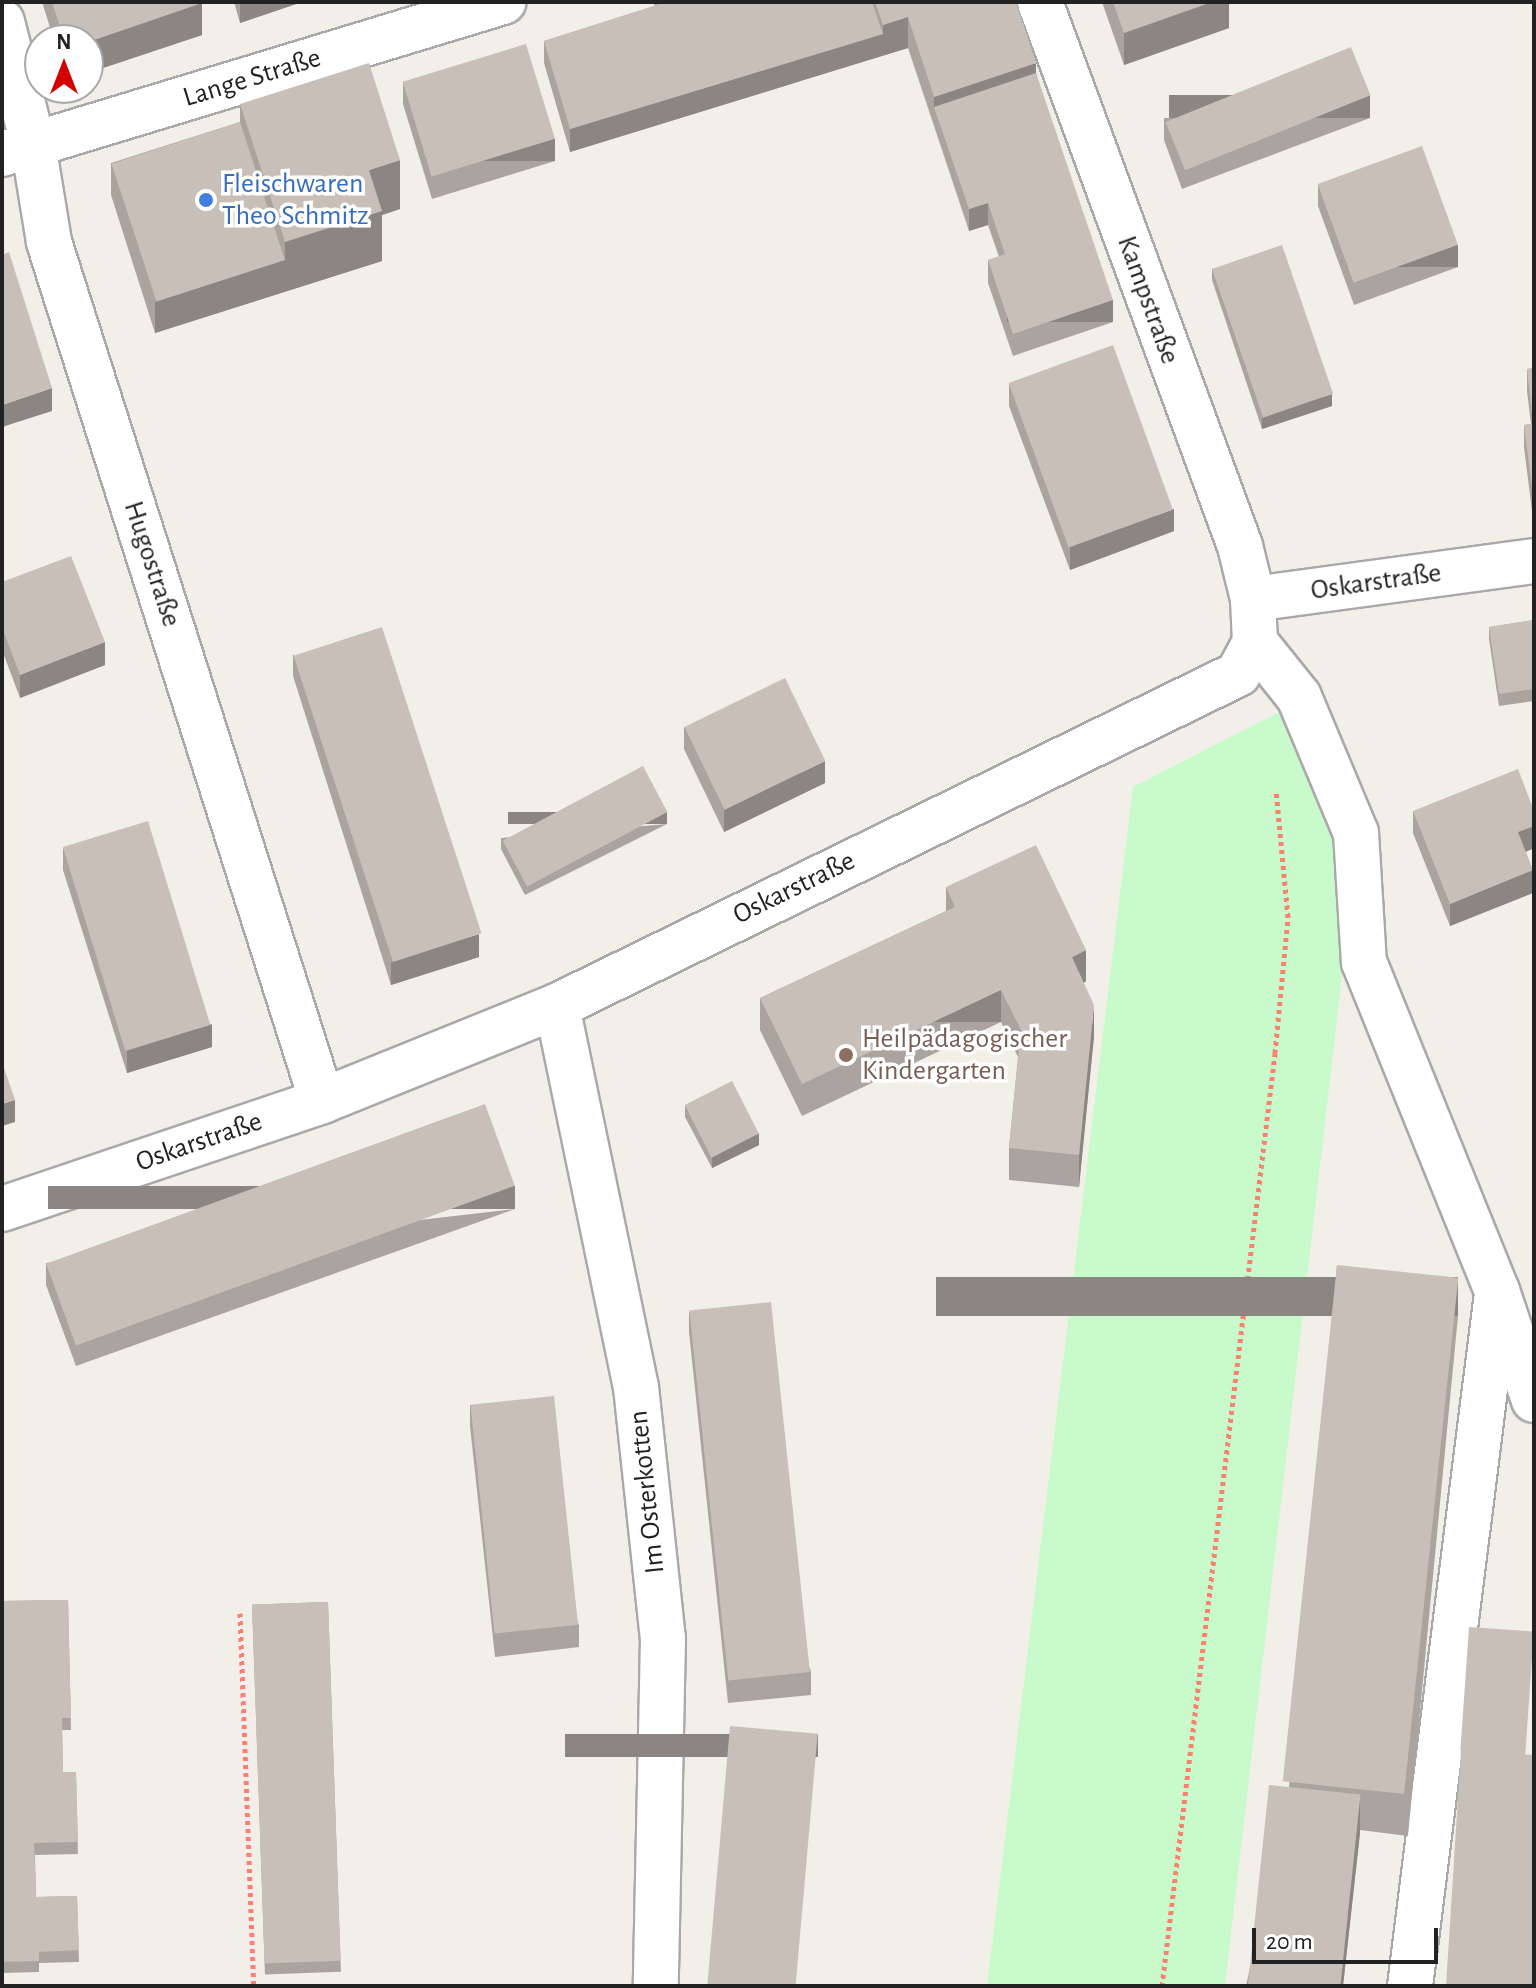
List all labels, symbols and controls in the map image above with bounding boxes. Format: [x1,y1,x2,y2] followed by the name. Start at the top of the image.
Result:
[24,24,104,104] north arrow
[56,31,72,53] text: N
[179,41,325,115] street label: Lange Straße
[222,167,369,233] place label: Fleischwaren Theo Schmitz
[197,191,215,209] marker: Fleischwaren Theo Schmitz
[1109,231,1187,369] street label: Kampstraße
[116,497,188,631] street label: Hugostraße
[1309,556,1443,608] street label: Oskarstraße
[728,844,860,932] street label: Oskarstraße
[862,1022,1067,1088] place label: Heilpädagogischer Kindergarten
[837,1046,855,1064] marker: Heilpädagogischer Kindergarten
[131,1105,267,1179] street label: Oskarstraße
[622,1409,672,1575] street label: Im Osterkotten
[1256,1912,1442,1962] scale bar
[1266,1930,1313,1954] text: 20 m

